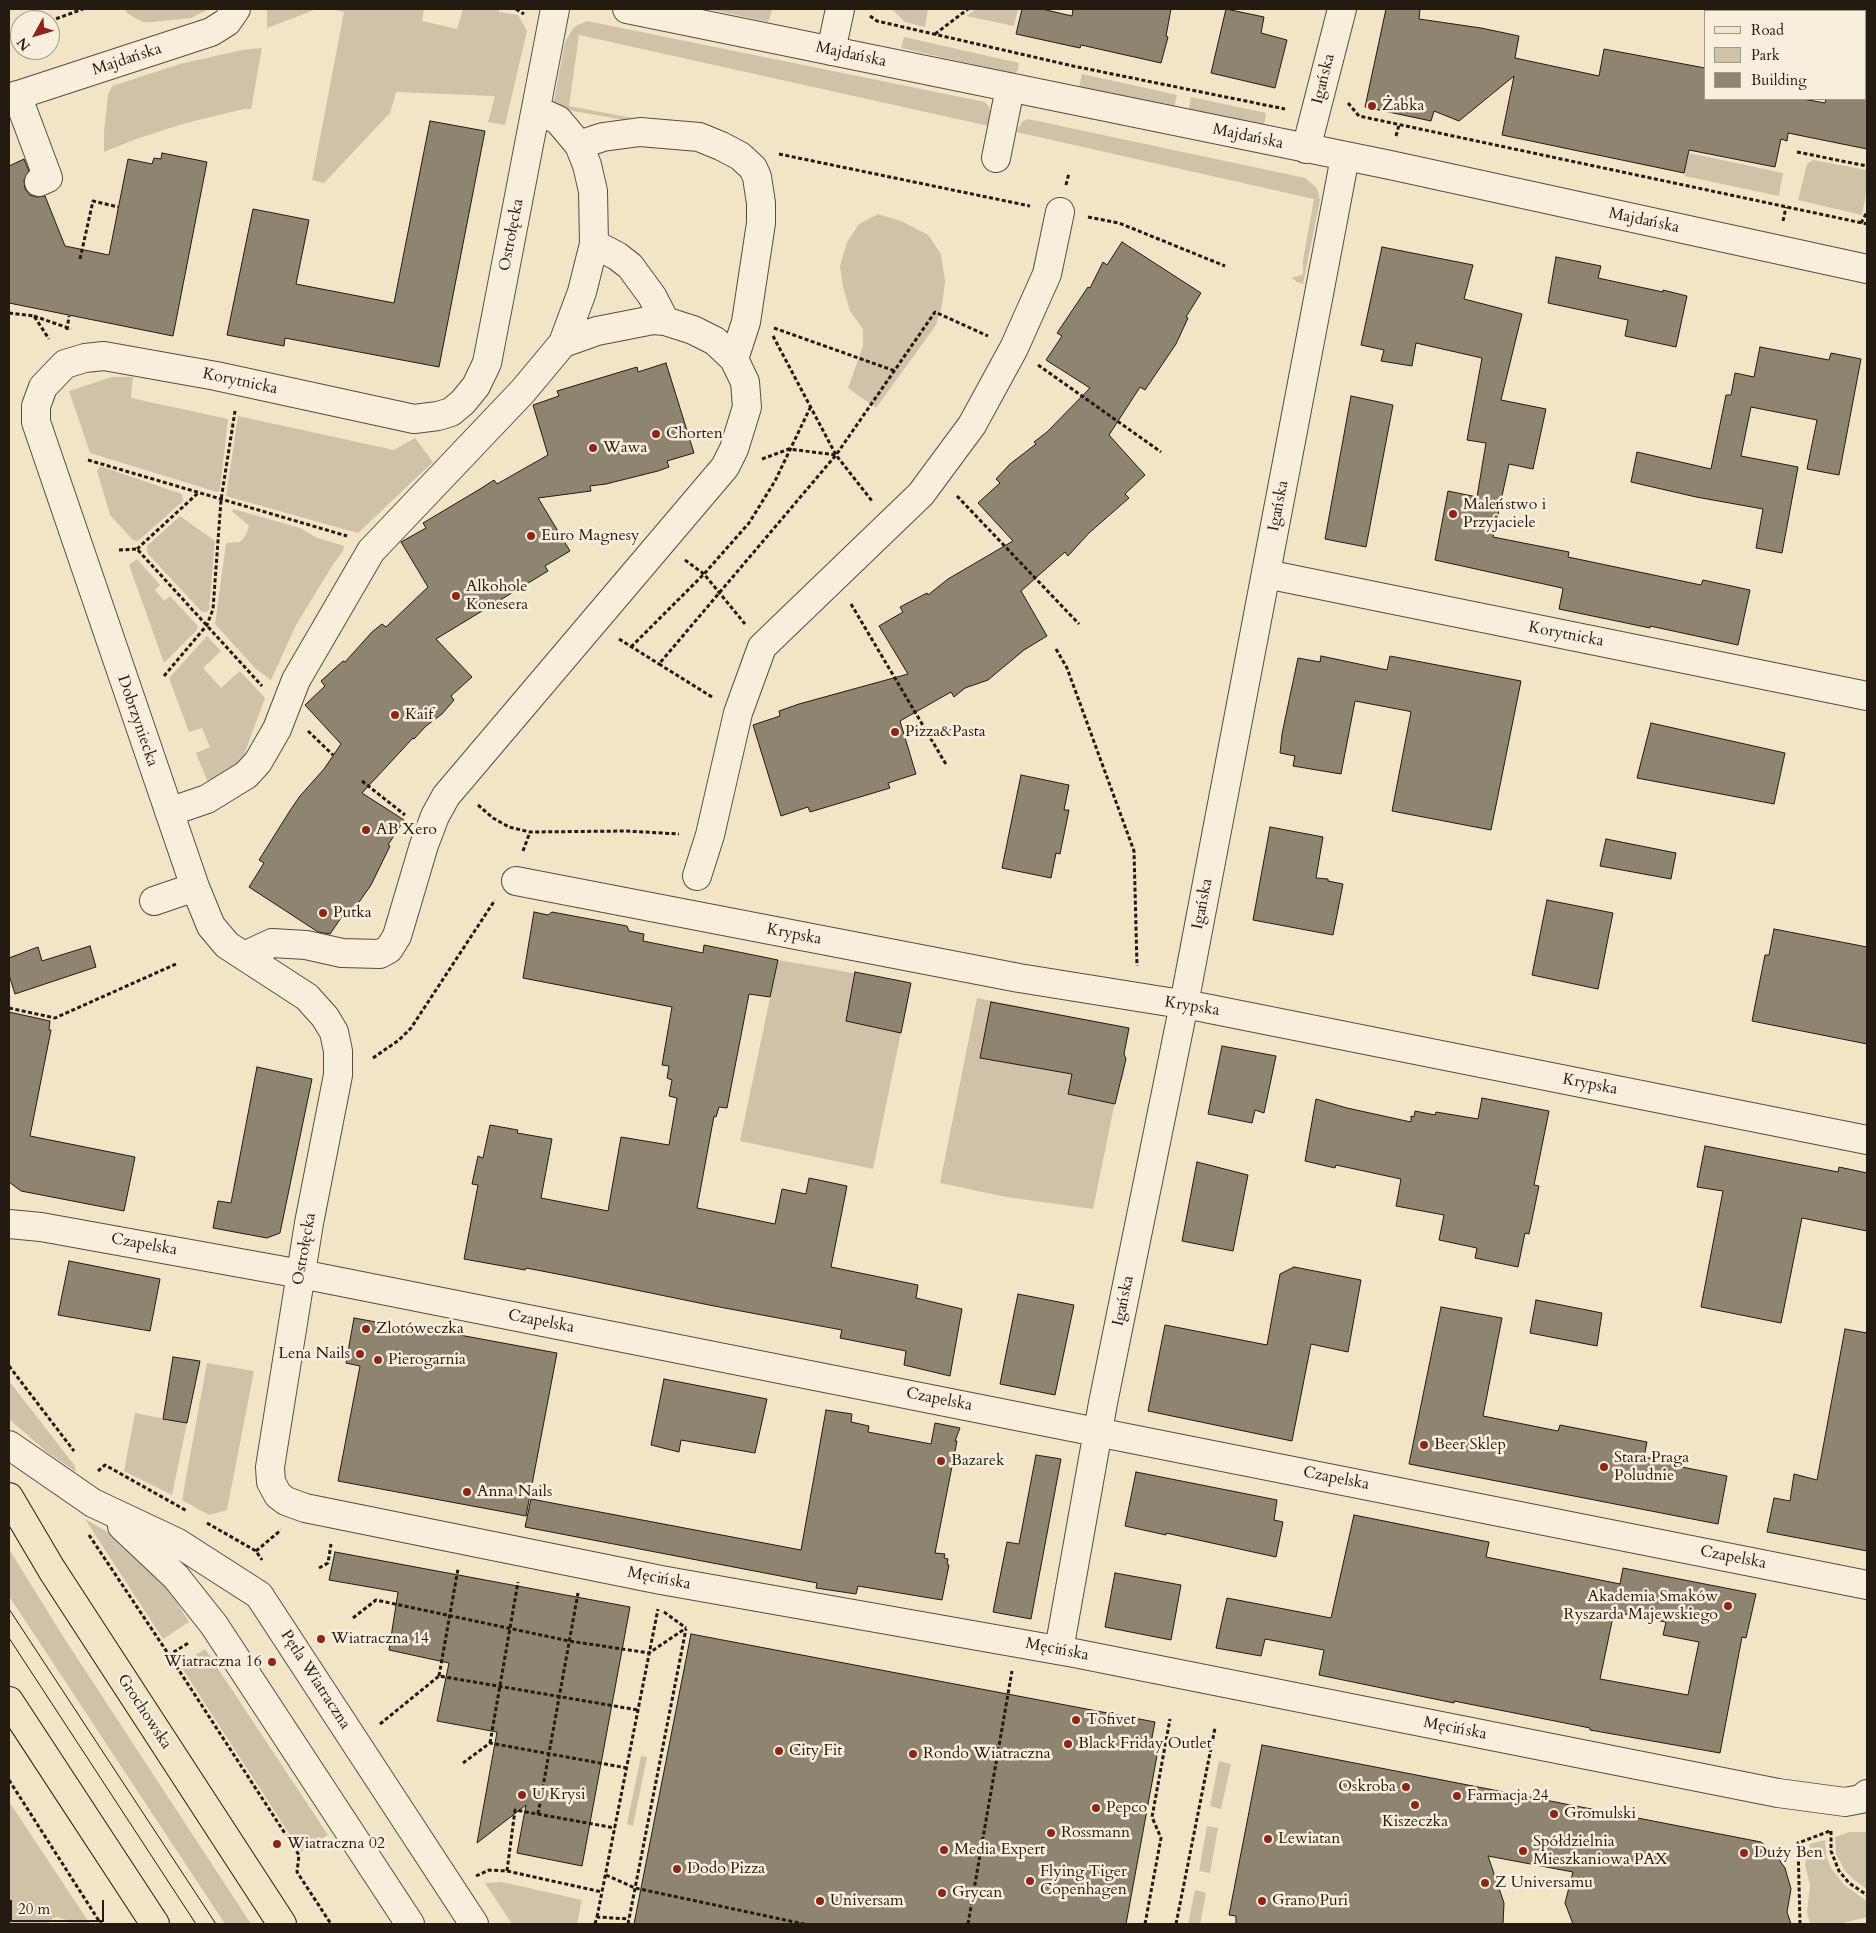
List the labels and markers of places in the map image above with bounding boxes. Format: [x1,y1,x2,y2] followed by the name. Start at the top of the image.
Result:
[1382,96,1424,116] place label: Żabka
[1366,100,1378,112] marker: Żabka
[666,424,723,444] place label: Chorten
[650,428,662,440] marker: Chorten
[603,438,647,458] place label: Wawa
[587,442,599,454] marker: Wawa
[1463,495,1546,533] place label: Maleństwo i Przyjaciele
[1447,508,1459,520] marker: Maleństwo i Przyjaciele
[541,526,640,546] place label: Euro Magnesy
[525,530,537,542] marker: Euro Magnesy
[466,577,528,615] place label: Alkohole Konesera
[450,590,462,602] marker: Alkohole Konesera
[405,705,433,725] place label: Kaif
[389,709,401,721] marker: Kaif
[905,722,986,742] place label: Pizza&Pasta
[889,726,901,738] marker: Pizza&Pasta
[376,820,437,840] place label: AB Xero
[360,824,372,836] marker: AB Xero
[333,903,372,923] place label: Putka
[317,907,329,919] marker: Putka
[376,1319,464,1339] place label: Zlotóweczka
[360,1323,372,1335] marker: Zlotóweczka
[278,1344,350,1364] place label: Lena Nails
[354,1348,366,1360] marker: Lena Nails
[388,1350,466,1370] place label: Pierogarnia
[372,1354,384,1366] marker: Pierogarnia
[1434,1435,1506,1455] place label: Beer Sklep
[1418,1439,1430,1451] marker: Beer Sklep
[1614,1448,1689,1486] place label: Stara Praga Poludnie
[951,1451,1005,1471] place label: Bazarek
[935,1455,947,1467] marker: Bazarek
[1598,1461,1610,1473] marker: Stara Praga Poludnie
[477,1482,552,1502] place label: Anna Nails
[461,1486,473,1498] marker: Anna Nails
[1564,1587,1718,1625] place label: Akademia Smaków Ryszarda Majewskiego
[1722,1600,1734,1612] marker: Akademia Smaków Ryszarda Majewskiego
[331,1629,429,1649] place label: Wiatraczna 14
[315,1633,327,1645] marker: Wiatraczna 14
[164,1652,262,1672] place label: Wiatraczna 16
[266,1656,278,1668] marker: Wiatraczna 16
[1086,1710,1136,1730] place label: Tofivet
[1070,1714,1082,1726] marker: Tofivet
[1078,1734,1212,1754] place label: Black Friday Outlet
[1062,1738,1074,1750] marker: Black Friday Outlet
[789,1741,842,1761] place label: City Fit
[923,1744,1051,1764] place label: Rondo Wiatraczna
[773,1745,785,1757] marker: City Fit
[907,1748,919,1760] marker: Rondo Wiatraczna
[1338,1777,1396,1797] place label: Oskroba
[1400,1781,1412,1793] marker: Oskroba
[532,1785,585,1805] place label: U Krysi
[1467,1786,1549,1806] place label: Farmacja 24
[516,1789,528,1801] marker: U Krysi
[1451,1790,1463,1802] marker: Farmacja 24
[1106,1798,1147,1818] place label: Pepco
[1409,1799,1421,1811] marker: Kiszeczka
[1090,1802,1102,1814] marker: Pepco
[1564,1804,1636,1824] place label: Gromulski
[1548,1808,1560,1820] marker: Gromulski
[1382,1812,1448,1832] place label: Kiszeczka
[1061,1823,1130,1843] place label: Rossmann
[1045,1827,1057,1839] marker: Rossmann
[1278,1829,1340,1849] place label: Lewiatan
[1533,1832,1668,1870] place label: Spółdzielnia Mieszkaniowa PAX
[1262,1833,1274,1845] marker: Lewiatan
[287,1834,385,1854] place label: Wiatraczna 02
[271,1838,283,1850] marker: Wiatraczna 02
[954,1840,1045,1860] place label: Media Expert
[1754,1843,1823,1863] place label: Duży Ben
[938,1844,950,1856] marker: Media Expert
[1517,1845,1529,1857] marker: Spółdzielnia Mieszkaniowa PAX
[1738,1847,1750,1859] marker: Duży Ben
[687,1859,765,1879] place label: Dodo Pizza
[1040,1862,1127,1900] place label: Flying Tiger Copenhagen
[671,1863,683,1875] marker: Dodo Pizza
[1495,1873,1593,1893] place label: Z Universamu
[1024,1875,1036,1887] marker: Flying Tiger Copenhagen
[1479,1877,1491,1889] marker: Z Universamu
[952,1883,1002,1903] place label: Grycan
[936,1887,948,1899] marker: Grycan
[830,1891,904,1911] place label: Universam
[1272,1891,1348,1911] place label: Grano Puri
[814,1895,826,1907] marker: Universam
[1256,1895,1268,1907] marker: Grano Puri

